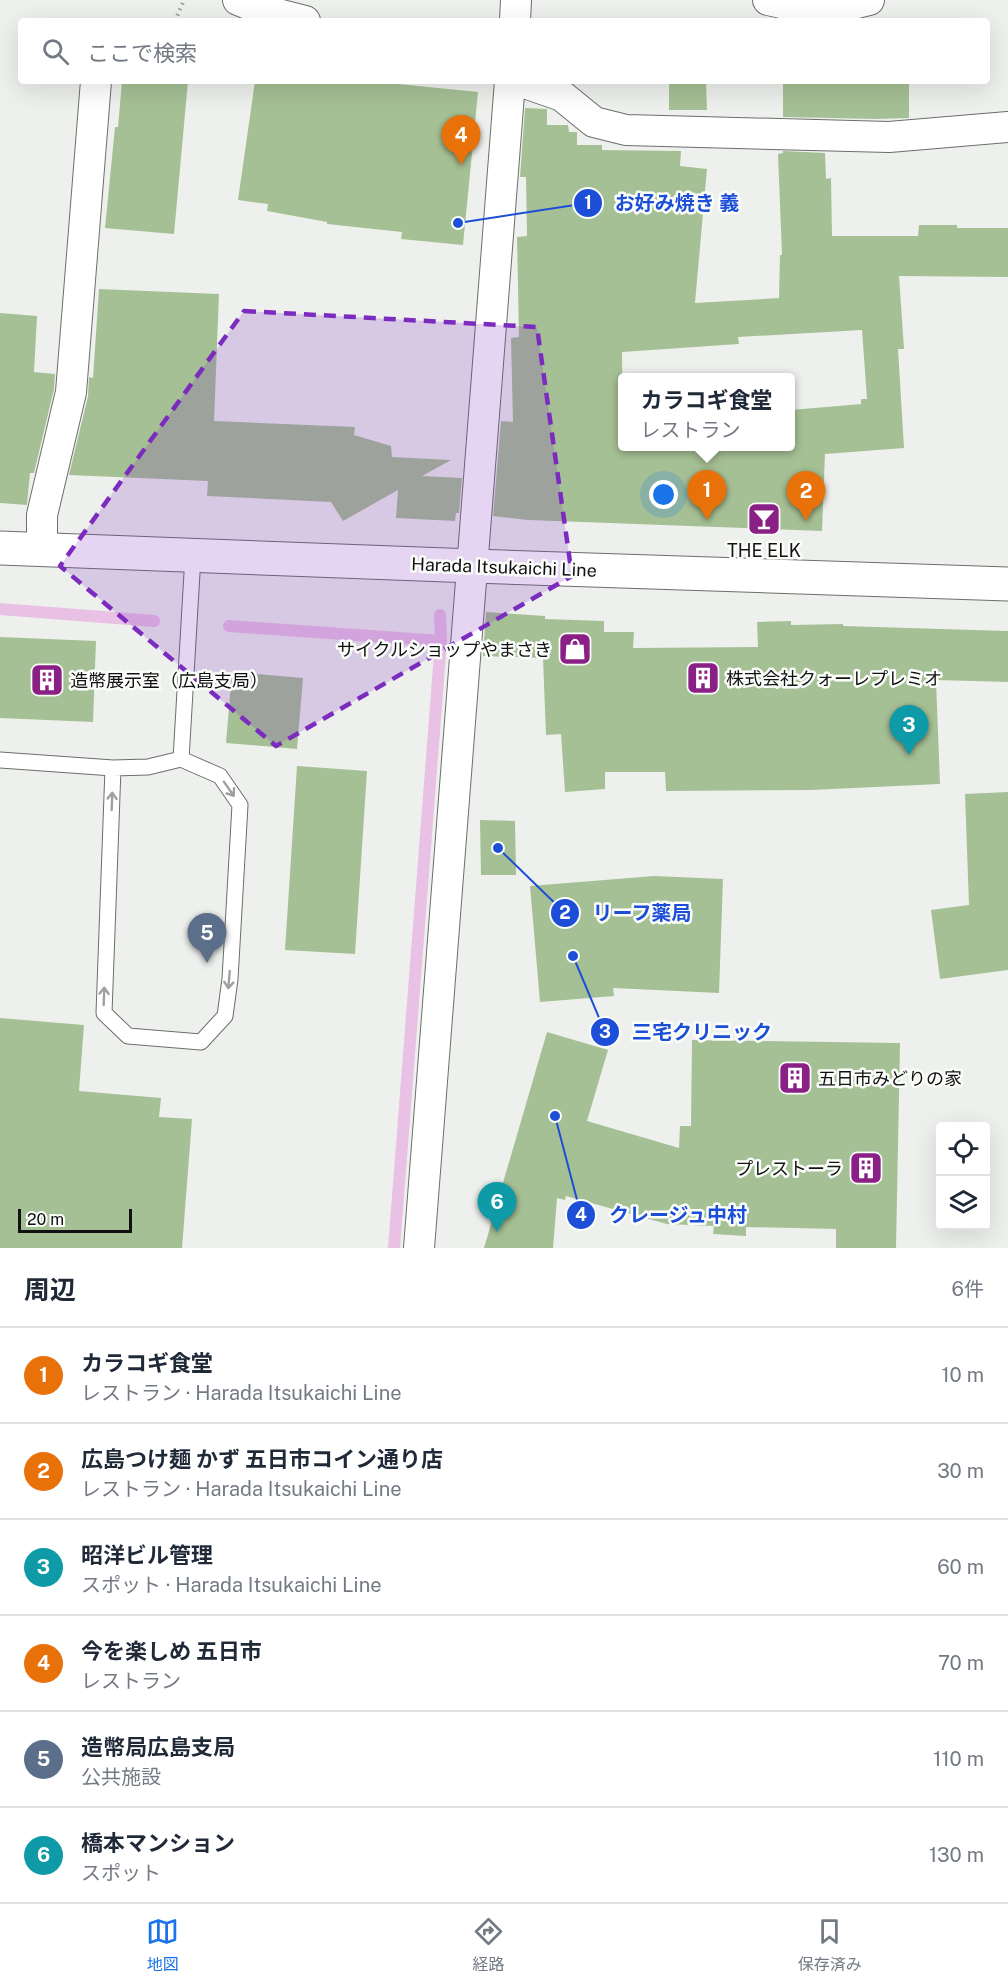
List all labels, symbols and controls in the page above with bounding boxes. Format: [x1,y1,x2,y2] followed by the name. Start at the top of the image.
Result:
[18,18,990,84] search box
[39,35,72,68] icon: search
[87,40,197,66] text: ここで検索
[442,116,480,165] pin: 4
[573,184,751,222] callout: お好み焼き 義
[615,191,739,215] text: お好み焼き 義
[584,192,592,213] text: 1
[618,373,795,451] popup
[640,387,773,413] text: カラコギ食堂
[640,418,740,442] text: レストラン
[688,470,726,520] pin: 1
[786,472,826,521] pin: 2
[649,480,678,509] your location
[746,501,782,537] bar icon: THE ELK
[727,540,801,561] place label: THE ELK
[411,553,597,581] street label: Harada Itsukaichi Line
[557,631,593,667] shop icon: サイクルショップやまさき
[337,639,552,660] place label: サイクルショップやまさき
[685,660,721,696] building icon: 株式会社クォーレプレミオ
[29,662,65,698] building icon: 造幣展示室（広島支局）
[726,668,942,689] place label: 株式会社クォーレプレミオ
[70,670,268,691] place label: 造幣展示室（広島支局）
[890,706,928,755] pin: 3
[223,781,235,797] one-way arrow
[106,792,117,812] one-way arrow
[550,894,704,932] callout: リーフ薬局
[593,901,691,925] text: リーフ薬局
[559,902,571,923] text: 2
[188,914,226,963] pin: 5
[223,970,234,990] one-way arrow
[99,987,110,1007] one-way arrow
[590,1013,784,1051] callout: 三宅クリニック
[632,1020,772,1044] text: 三宅クリニック
[599,1021,611,1042] text: 3
[777,1060,813,1096] building icon: 五日市みどりの家
[818,1068,962,1089] place label: 五日市みどりの家
[936,1122,990,1230] map controls
[936,1122,990,1176] button: locate
[848,1150,884,1186] building icon: プレストーラ
[735,1158,843,1179] place label: プレストーラ
[936,1176,990,1230] button: layers
[478,1182,516,1232] pin: 6
[566,1196,760,1234] callout: クレージュ中村
[609,1203,747,1227] text: クレージュ中村
[575,1204,587,1225] text: 4
[18,1206,132,1234] scale bar
[27,1210,64,1229] text: 20 m
[24,1274,76,1305] text: 周辺
[952,1277,984,1301] text: 6件
[81,1350,213,1376] text: カラコギ食堂
[39,1363,48,1387] text: 1
[941,1363,984,1387] text: 10 m
[81,1381,402,1405] text: レストラン · Harada Itsukaichi Line
[81,1446,443,1472] text: 広島つけ麺 かず 五日市コイン通り店
[37,1459,50,1483] text: 2
[937,1459,984,1483] text: 30 m
[81,1477,402,1501] text: レストラン · Harada Itsukaichi Line
[81,1542,213,1568] text: 昭洋ビル管理
[37,1555,50,1579] text: 3
[937,1555,984,1579] text: 60 m
[81,1573,382,1597] text: スポット · Harada Itsukaichi Line
[81,1638,262,1664] text: 今を楽しめ 五日市
[37,1651,50,1675] text: 4
[938,1651,984,1675] text: 70 m
[81,1669,181,1693] text: レストラン
[81,1734,235,1760] text: 造幣局広島支局
[37,1747,50,1771] text: 5
[933,1747,984,1771] text: 110 m
[81,1765,161,1789] text: 公共施設
[81,1830,235,1856] text: 橋本マンション
[37,1843,50,1867] text: 6
[929,1843,984,1867] text: 130 m
[81,1861,161,1885] text: スポット
[146,1915,179,1975] tab: 地図
[472,1915,505,1975] tab: 経路
[798,1915,862,1975] tab: 保存済み

